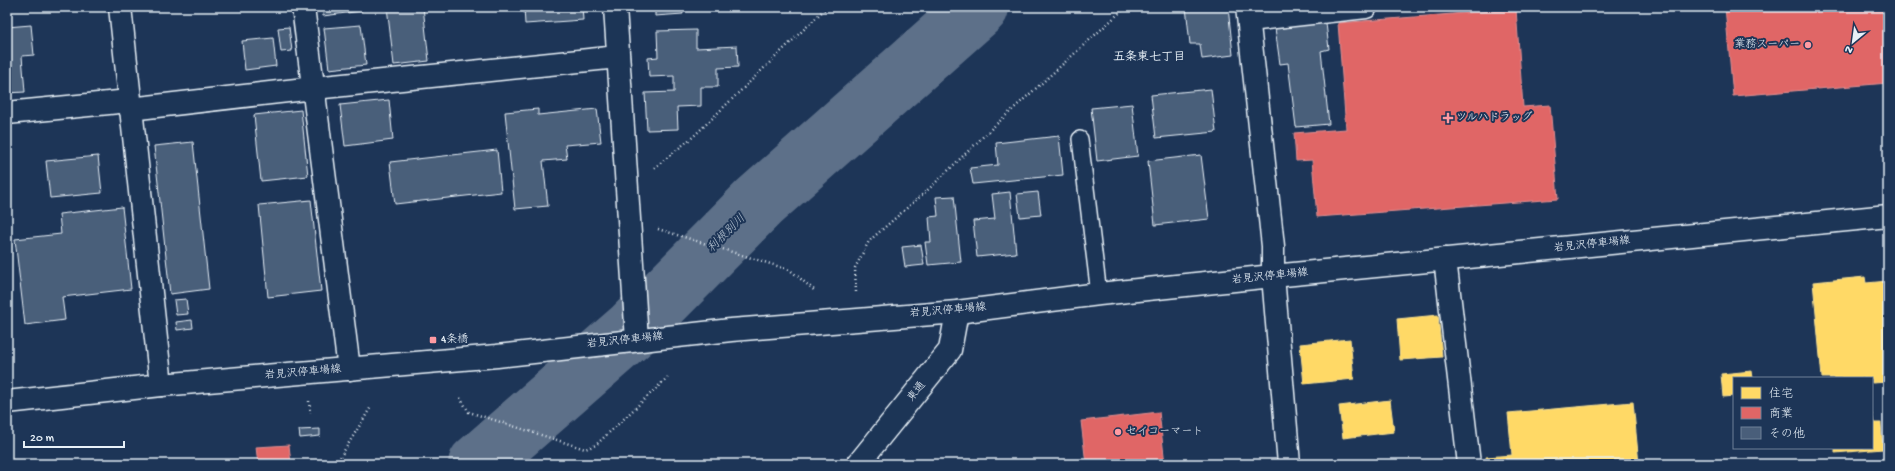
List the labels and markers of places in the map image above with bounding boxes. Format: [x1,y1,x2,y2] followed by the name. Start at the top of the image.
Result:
[1734,38,1800,51] place label: 業務スーパー
[1803,40,1813,50] marker: 業務スーパー
[1456,111,1533,124] place label: ツルハドラッグ
[1443,113,1453,123] marker: ツルハドラッグ
[441,333,468,346] place label: 4条橋
[428,335,438,345] marker: 4条橋
[1126,426,1203,438] place label: セイコーマート
[1113,427,1123,437] marker: セイコーマート

